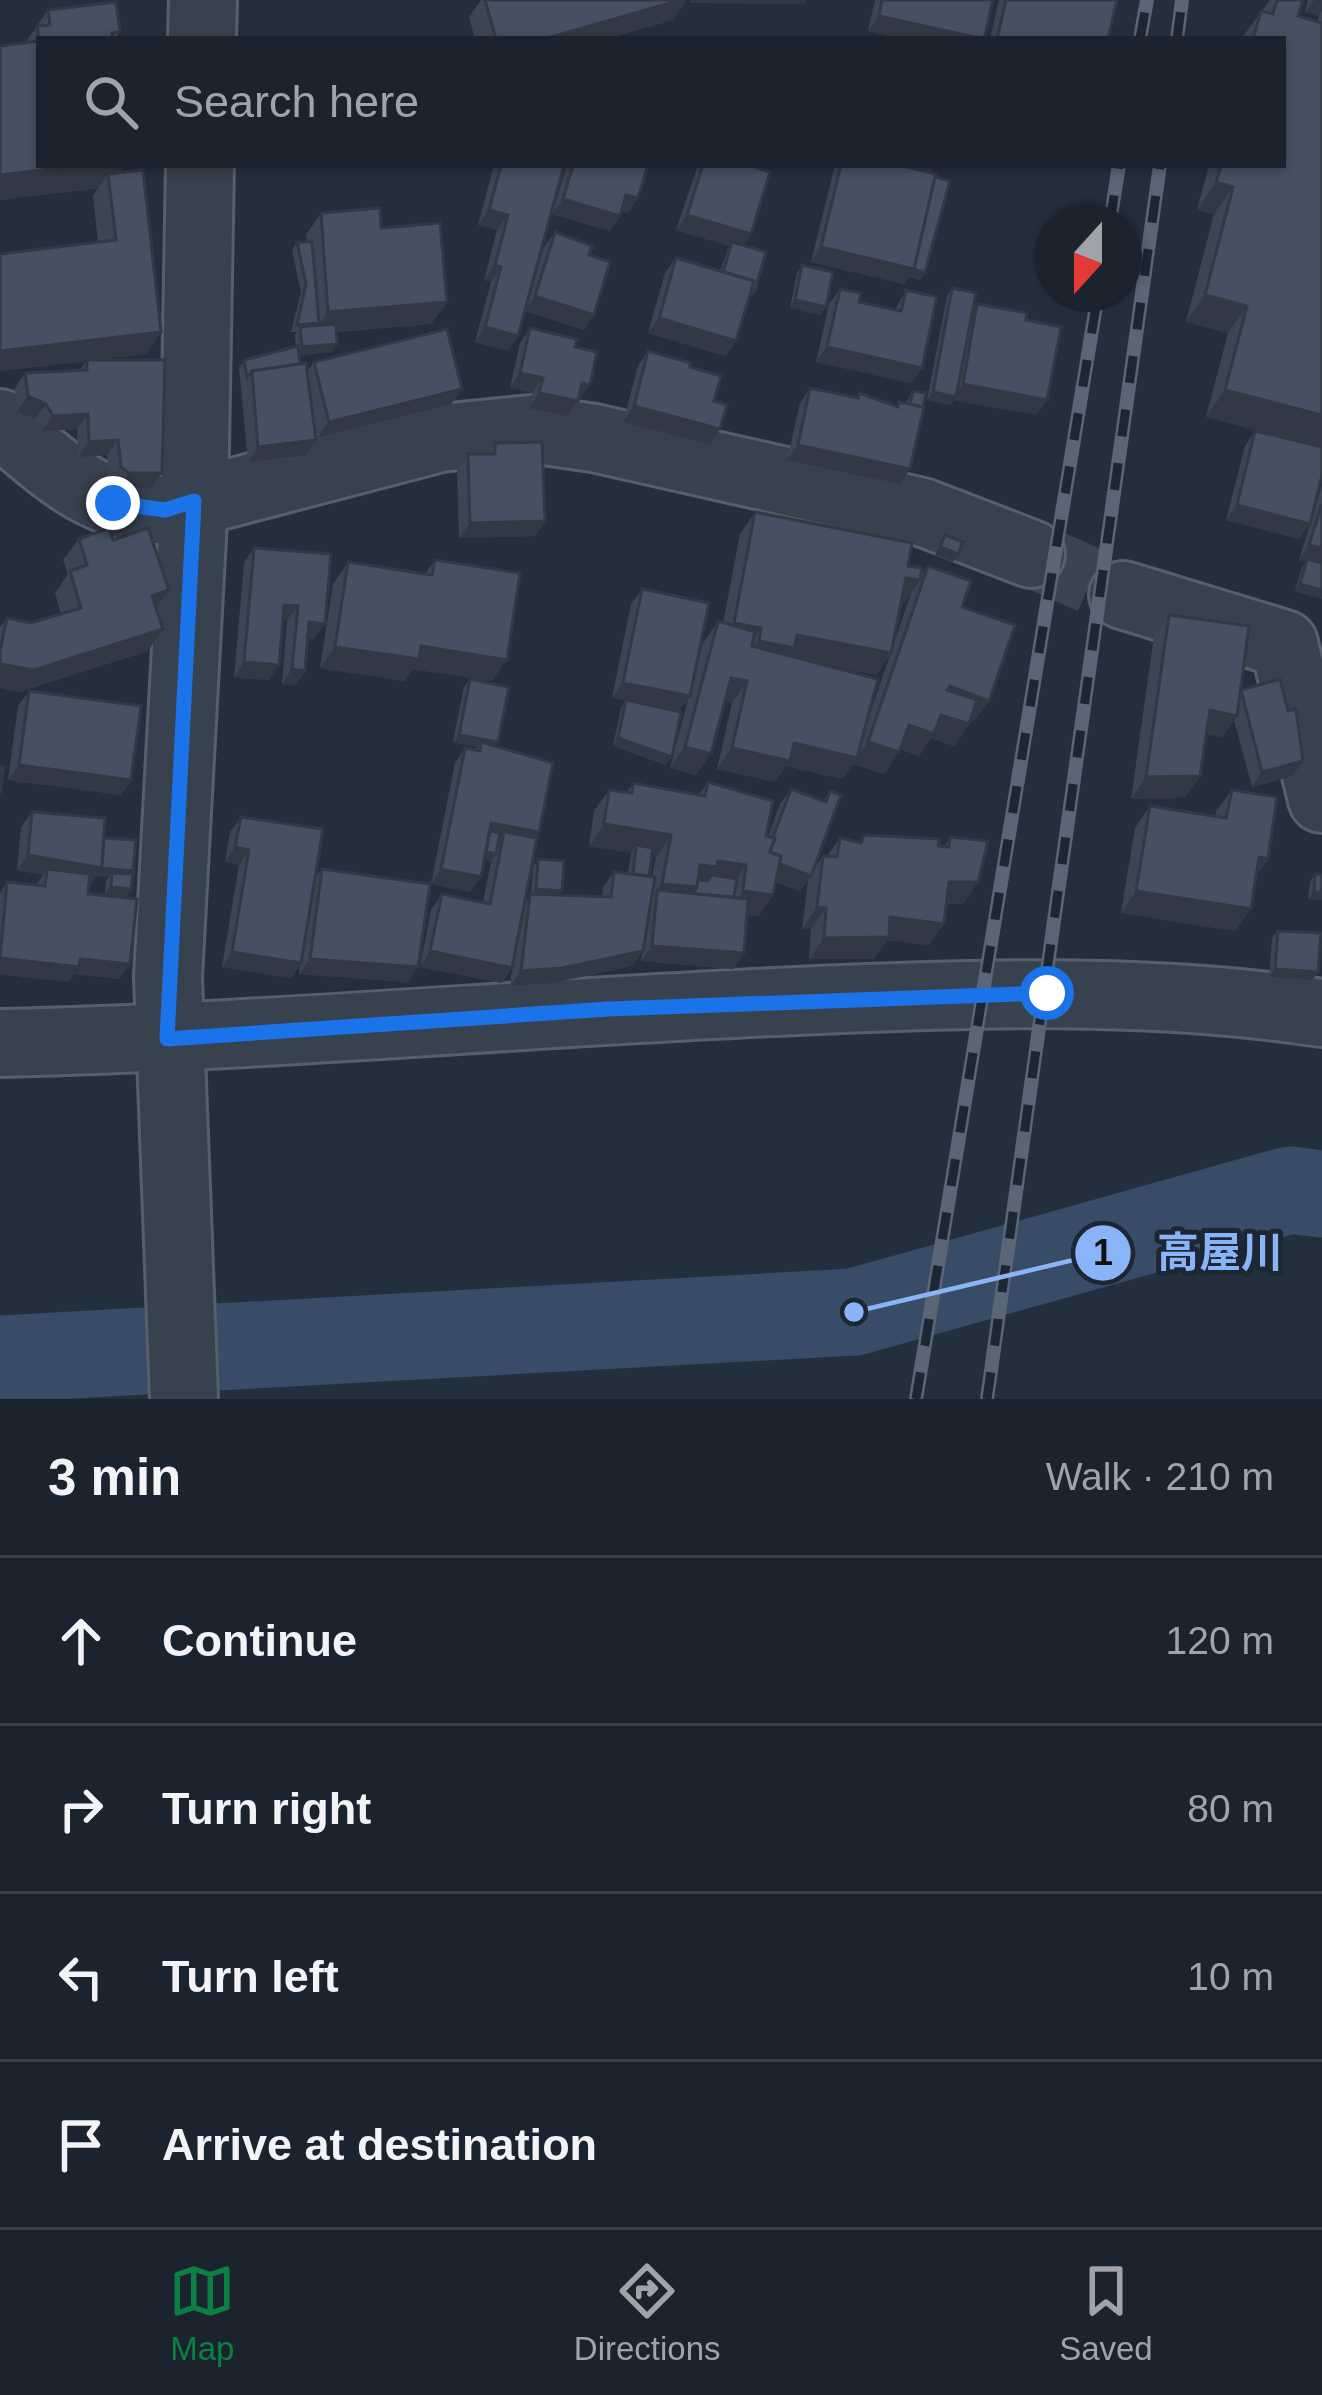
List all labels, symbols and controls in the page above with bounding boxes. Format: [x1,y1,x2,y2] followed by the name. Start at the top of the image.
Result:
[36,36,1286,168] search box
[78,69,144,135] icon: search
[174,76,419,127] text: Search here
[1034,204,1142,312] north arrow
[86,476,140,530] route end
[1020,966,1074,1020] route start
[1073,1214,1307,1292] callout: 高屋川
[1157,1229,1283,1276] text: 高屋川
[1093,1232,1113,1273] text: 1
[48,1449,181,1506] text: 3 min
[1046,1455,1274,1498] text: Walk · 210 m
[48,1608,114,1674] icon: ahead
[162,1615,357,1666] text: Continue
[1166,1619,1274,1662] text: 120 m
[48,1776,114,1842] icon: right
[162,1783,371,1834] text: Turn right
[1187,1787,1274,1830] text: 80 m
[48,1944,114,2010] icon: left
[162,1951,339,2002] text: Turn left
[1187,1955,1274,1998] text: 10 m
[48,2112,114,2178] icon: arrive
[162,2119,597,2170] text: Arrive at destination
[169,2258,235,2368] tab: Map
[574,2258,721,2368] tab: Directions
[1059,2258,1153,2368] tab: Saved

